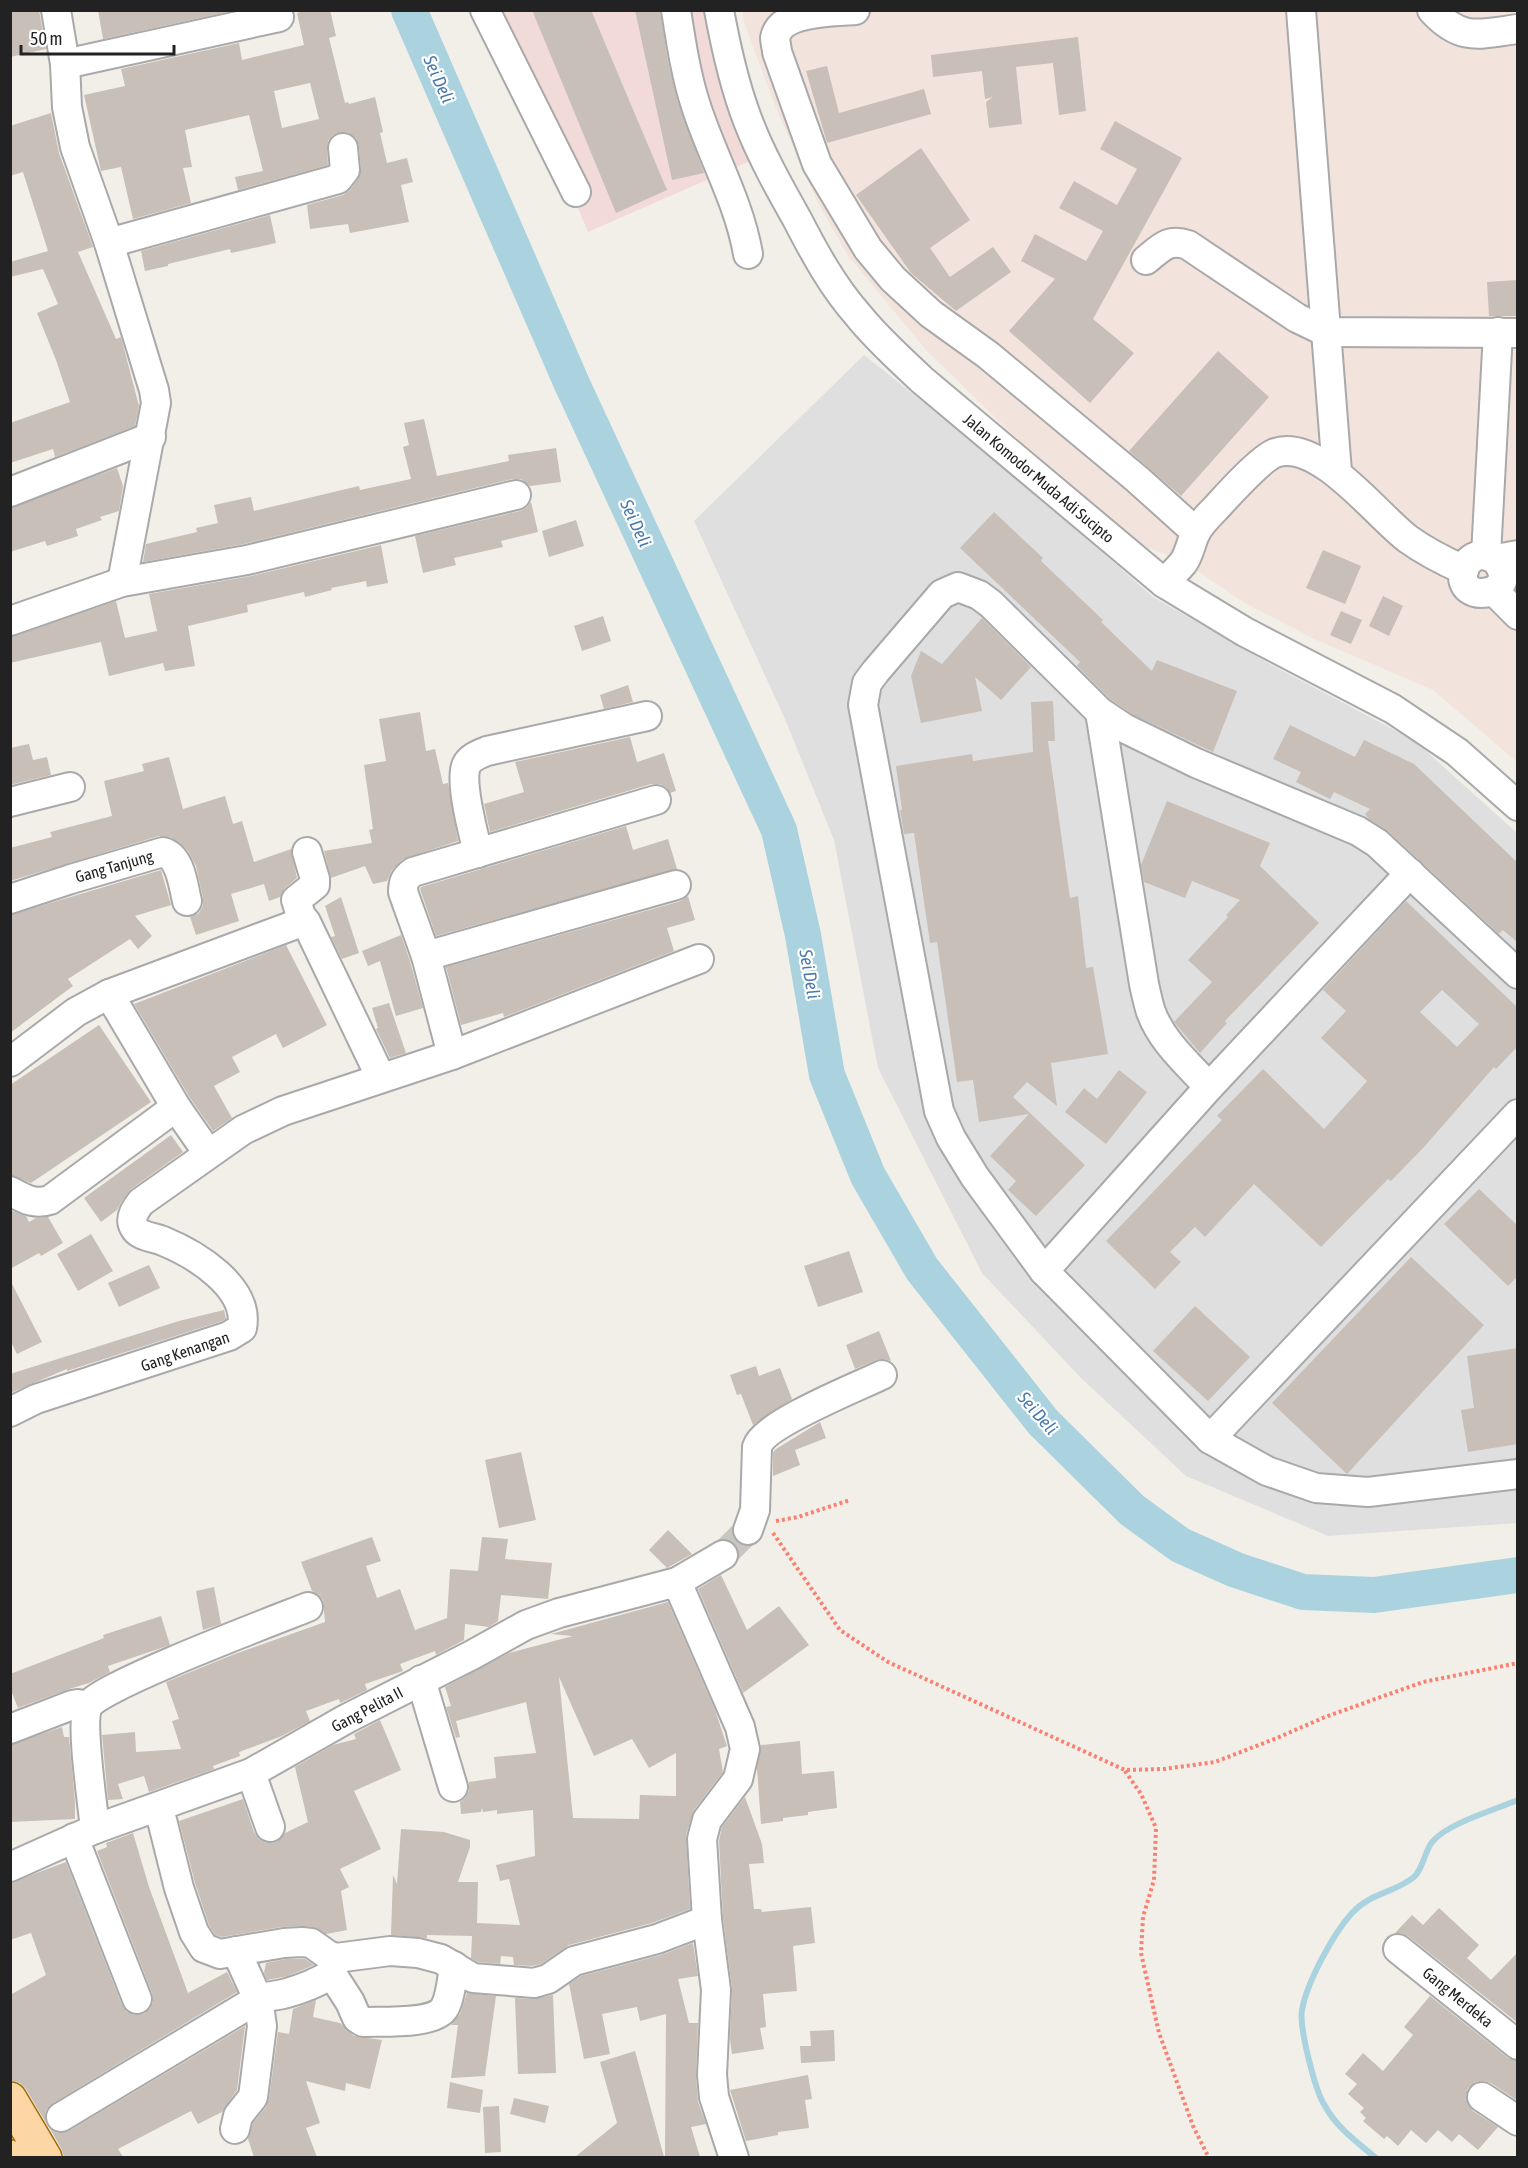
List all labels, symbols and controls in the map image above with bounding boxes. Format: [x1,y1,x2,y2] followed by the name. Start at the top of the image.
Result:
[21,18,174,56] scale bar
[30,28,62,49] text: 50 m
[419,51,459,106] water label: Sei Deli
[959,410,1118,547] street label: Jalan Komodor Muda Adi Sucipto
[616,495,656,550] water label: Sei Deli
[73,846,155,887] street label: Gang Tanjung
[795,947,825,1000] water label: Sei Deli
[138,1327,232,1375] street label: Gang Kenangan
[1013,1387,1062,1439] water label: Sei Deli
[328,1683,406,1736] street label: Gang Pelita II
[1419,1963,1497,2031] street label: Gang Merdeka

